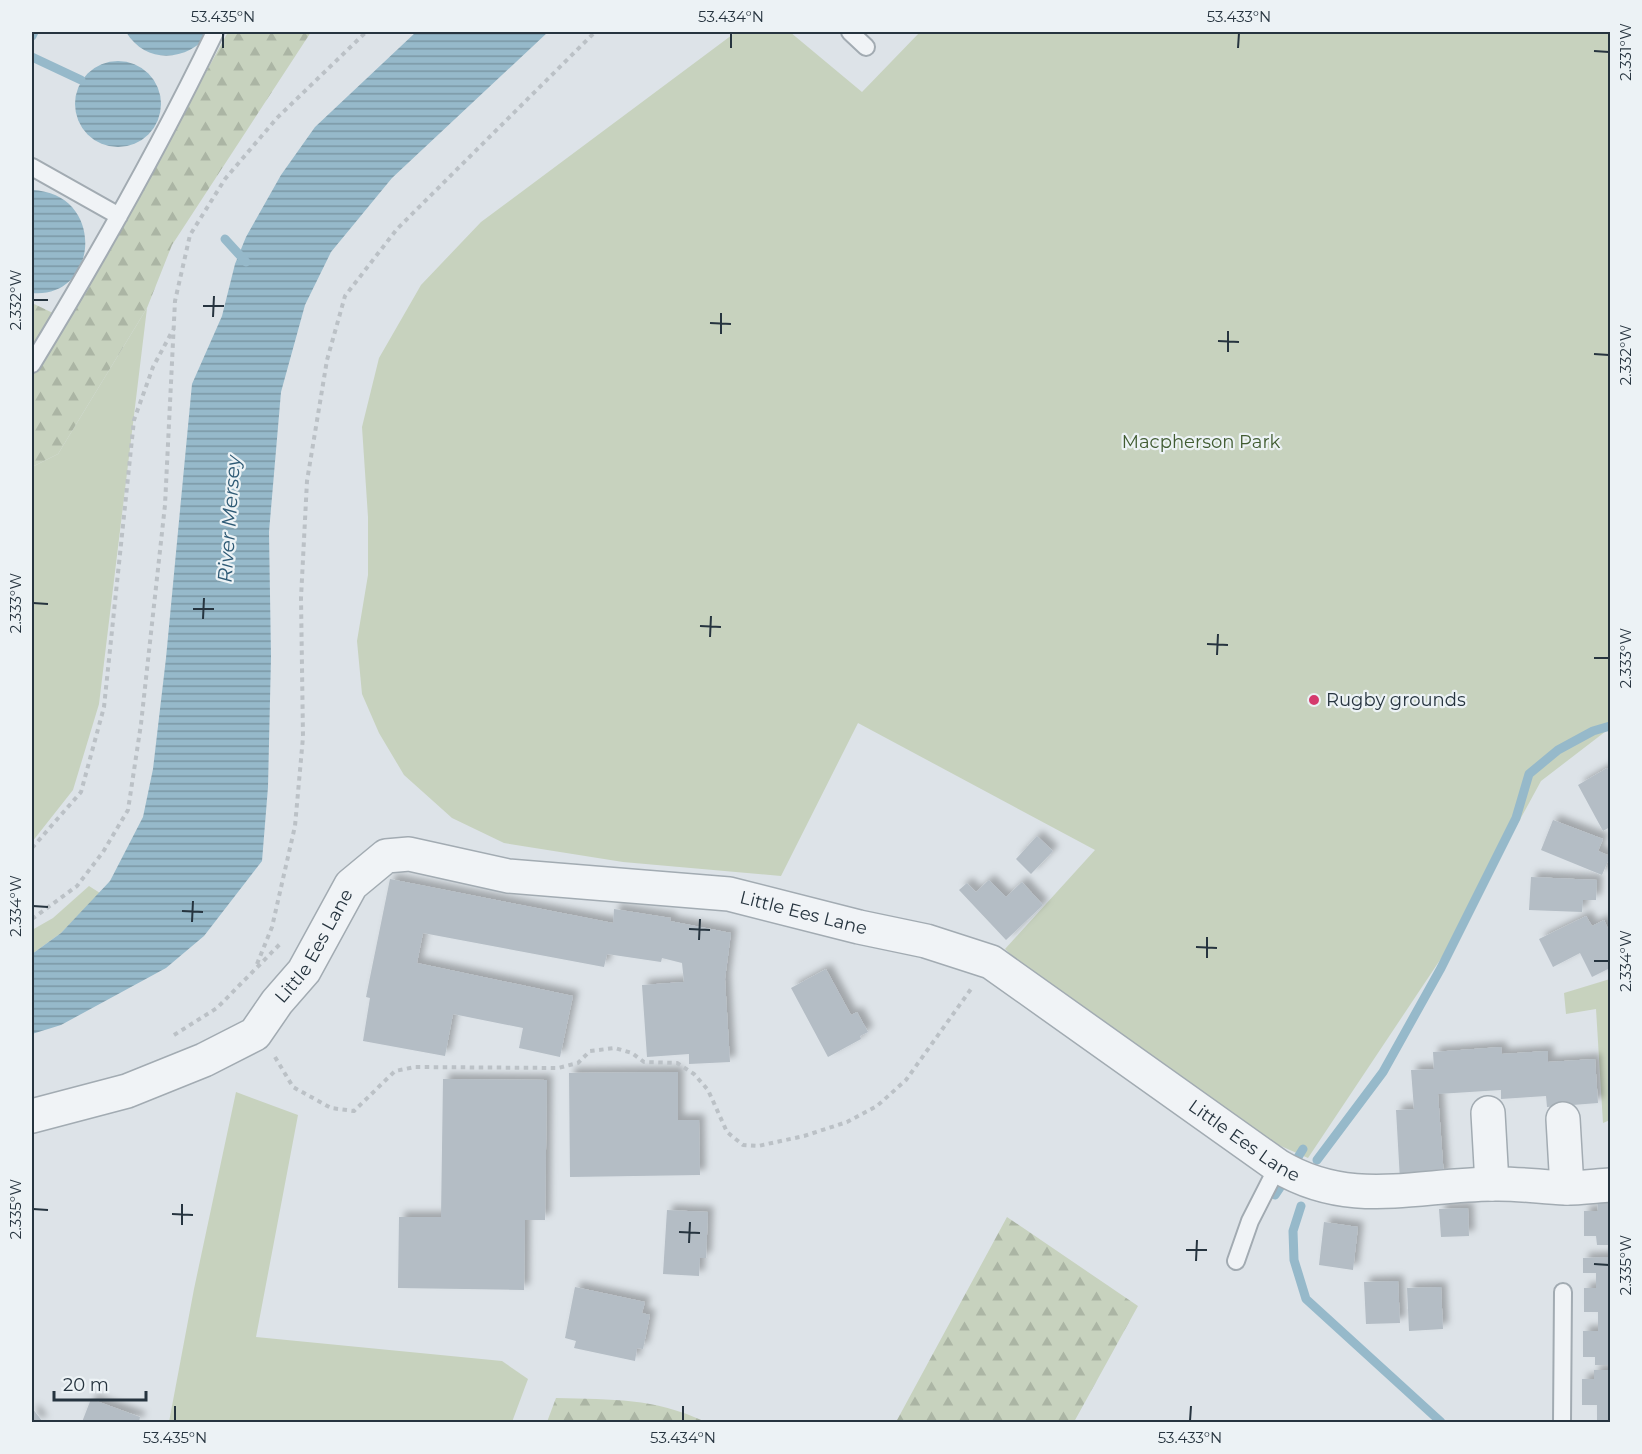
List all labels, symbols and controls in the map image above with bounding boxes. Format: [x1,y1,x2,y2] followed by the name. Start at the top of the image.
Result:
[191,7,255,26] text: 53.435°N
[698,7,764,26] text: 53.434°N
[1207,7,1271,26] text: 53.433°N
[1616,23,1635,81] text: 2.331°W
[6,269,25,330] text: 2.332°W
[1616,324,1635,385] text: 2.332°W
[1122,431,1280,453] park label: Macpherson Park
[213,453,245,583] water label: River Mersey
[6,572,25,633] text: 2.333°W
[1616,627,1635,688] text: 2.333°W
[1326,689,1466,711] place label: Rugby grounds
[1307,693,1321,707] marker: Rugby grounds
[6,875,25,937] text: 2.334°W
[270,885,358,1007] street label: Little Ees Lane
[737,886,869,939] street label: Little Ees Lane
[1616,930,1635,992] text: 2.334°W
[1184,1095,1303,1187] street label: Little Ees Lane
[6,1179,25,1239] text: 2.335°W
[1616,1235,1635,1295] text: 2.335°W
[54,1364,146,1402] scale bar
[63,1374,109,1396] text: 20 m
[143,1428,207,1447] text: 53.435°N
[650,1428,716,1447] text: 53.434°N
[1158,1428,1222,1447] text: 53.433°N

